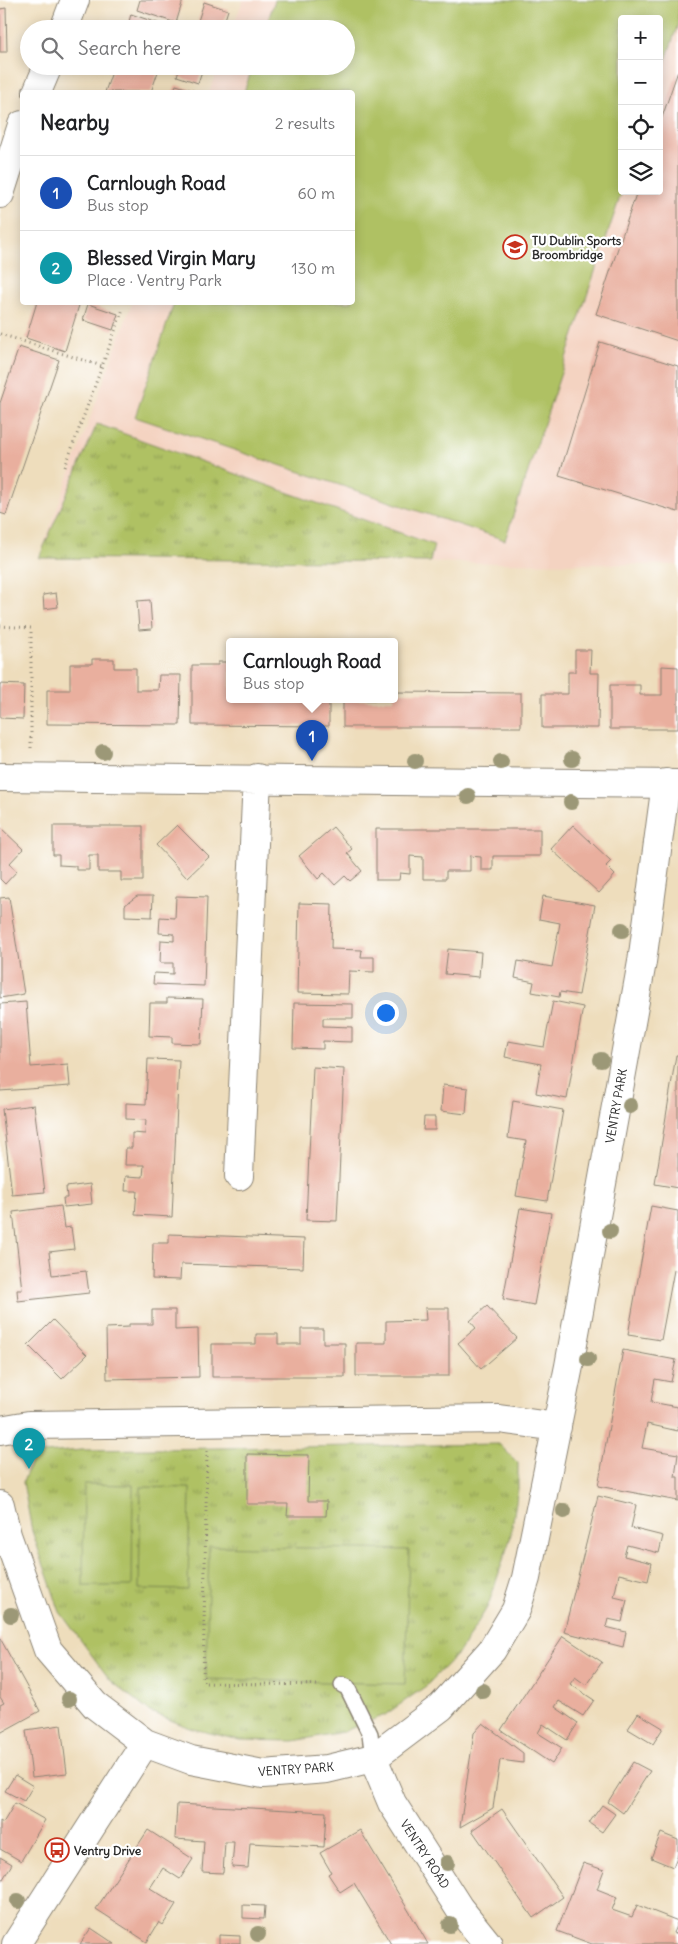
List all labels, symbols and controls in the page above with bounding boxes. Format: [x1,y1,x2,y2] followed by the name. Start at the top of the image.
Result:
[618,15,663,195] map controls
[618,15,663,60] button: +
[20,20,355,75] search box
[38,34,66,62] icon: search
[78,36,181,60] text: Search here
[618,60,663,105] button: −
[618,105,663,150] button: locate
[40,109,110,136] text: Nearby
[275,113,335,133] text: 2 results
[618,150,663,195] button: layers
[87,171,226,195] text: Carnlough Road
[53,183,59,203] text: 1
[297,183,335,203] text: 60 m
[87,195,149,215] text: Bus stop
[532,233,622,263] place label: TU Dublin Sports Broombridge
[502,234,528,260] school or university icon: TU Dublin Sports Broombridge
[87,246,256,270] text: Blessed Virgin Mary
[52,258,60,278] text: 2
[291,258,335,278] text: 130 m
[87,270,222,290] text: Place · Ventry Park
[226,638,398,703] popup
[243,649,381,673] text: Carnlough Road
[243,673,304,693] text: Bus stop
[296,720,328,761] pin: 1
[373,1000,399,1026] your location
[602,1067,630,1145] street label: VENTRY PARK
[13,1428,45,1469] pin: 2
[258,1759,335,1779] street label: VENTRY PARK
[397,1817,453,1891] street label: VENTRY ROAD
[44,1837,70,1863] bus stop icon: Ventry Drive
[74,1843,142,1859] place label: Ventry Drive

